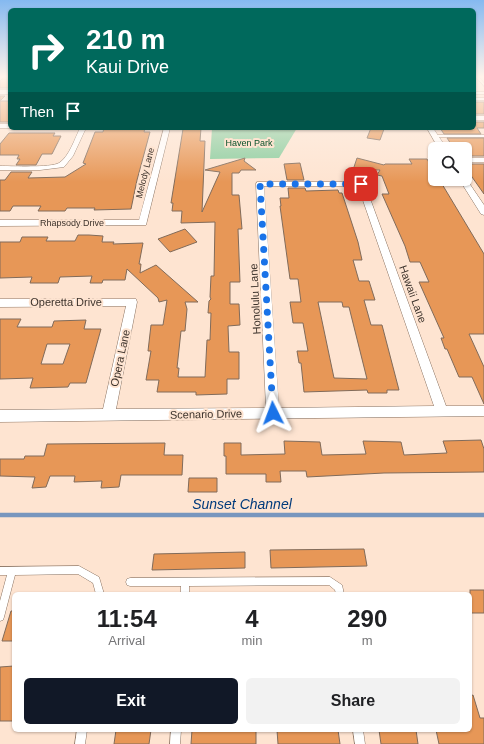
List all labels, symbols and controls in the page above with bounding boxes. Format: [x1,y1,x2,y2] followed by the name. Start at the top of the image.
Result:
[20,24,72,76] icon: right
[86,24,165,55] text: 210 m
[86,57,169,77] text: Kaui Drive
[62,100,84,122] icon: arrive
[20,103,54,120] text: Then
[225,138,273,148] park label: Haven Park
[428,142,472,186] map controls
[428,142,472,186] button: search
[134,147,156,199] street label: Melody Lane
[344,167,378,201] pin
[350,173,372,195] icon: arrive
[40,218,104,228] street label: Rhapsody Drive
[247,263,263,335] street label: Honolulu Lane
[397,264,429,324] street label: Hawaii Lane
[30,296,102,308] street label: Operetta Drive
[108,328,132,388] street label: Opera Lane
[252,392,294,434] position arrow
[170,407,242,421] street label: Scenario Drive
[192,496,293,512] water label: Sunset Channel
[97,605,157,632] text: 11:54
[245,605,259,632] text: 4
[347,605,387,632] text: 290
[108,633,145,648] text: Arrival
[242,633,262,648] text: min
[362,633,373,648] text: m
[24,678,238,724] button: Exit
[246,678,460,724] button: Share

